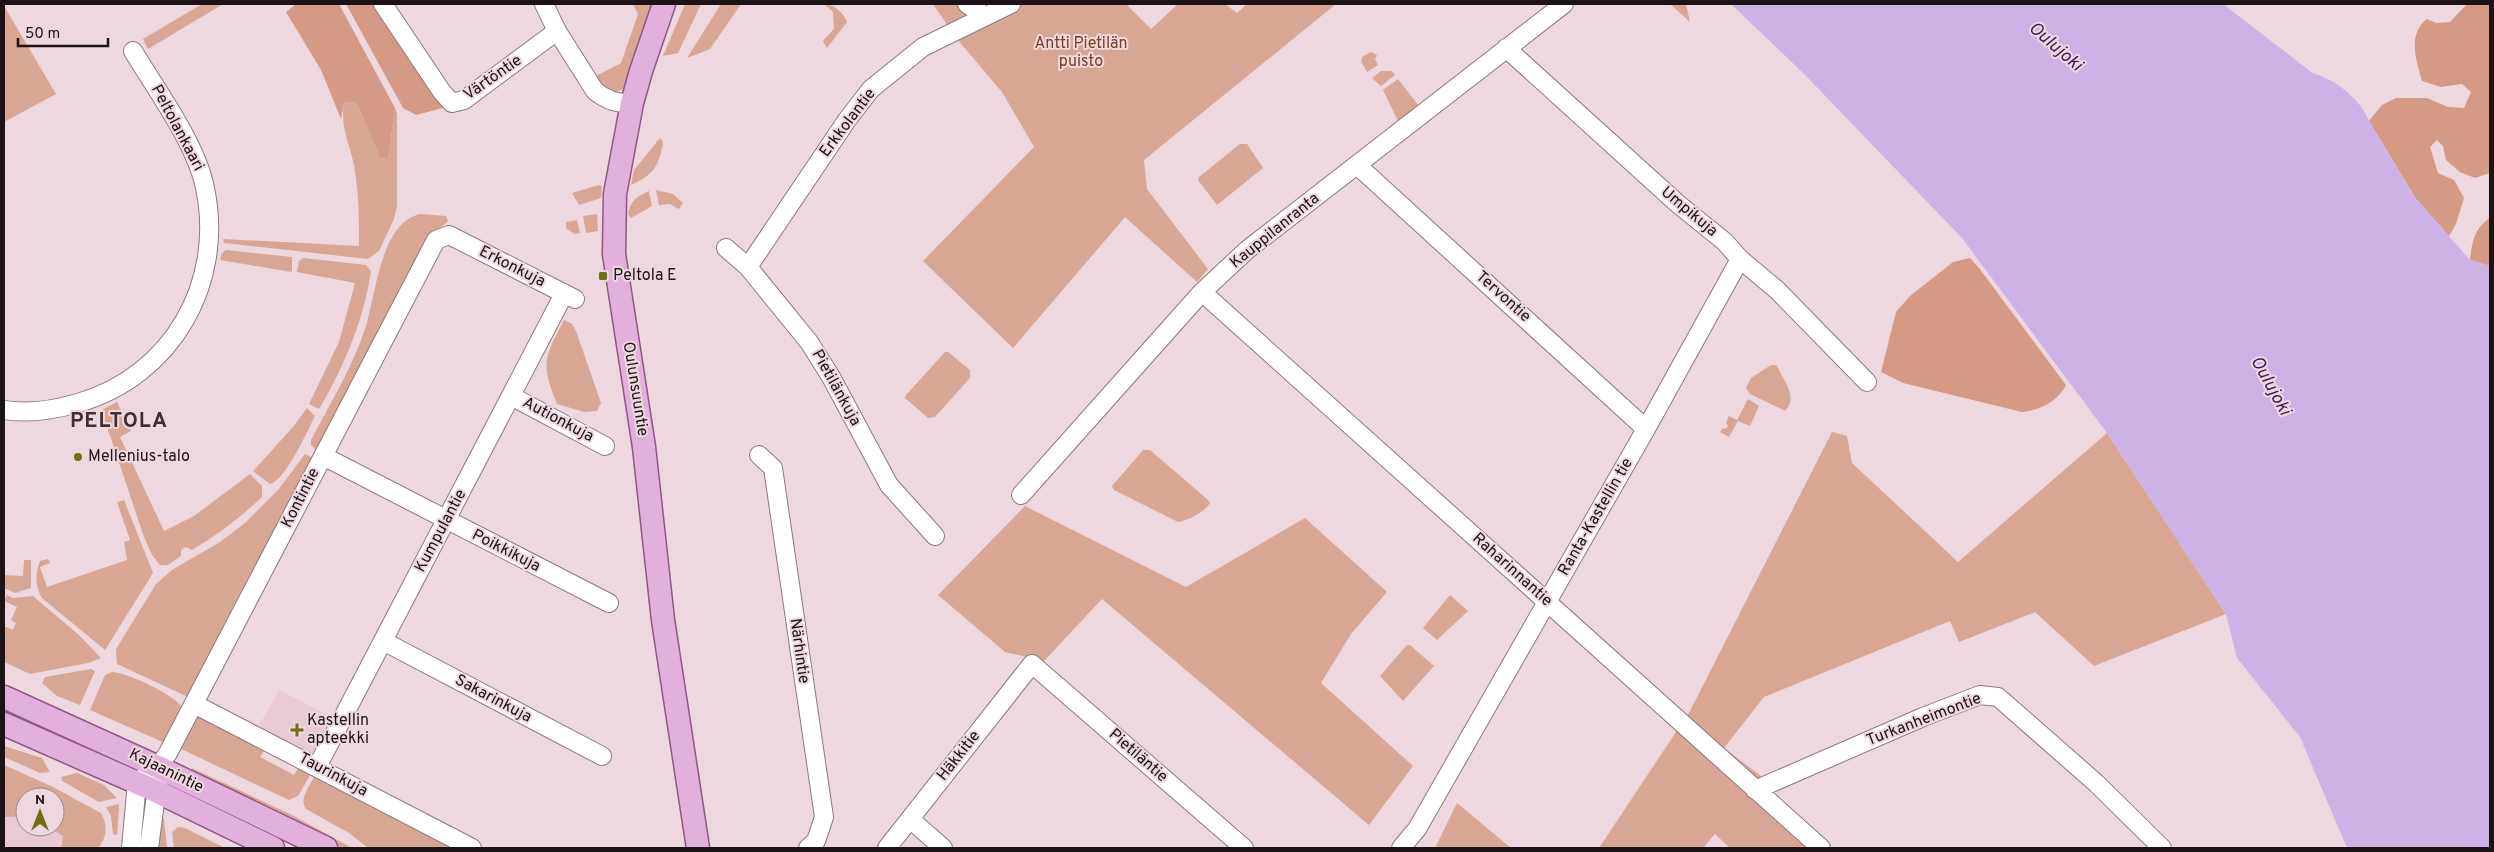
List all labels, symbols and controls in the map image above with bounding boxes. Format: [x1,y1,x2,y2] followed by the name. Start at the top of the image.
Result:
[18,15,108,47] scale bar
[2023,17,2088,78] water label: Oulujoki
[25,25,60,44] text: 50 m
[1035,34,1128,72] park label: Antti Pietilän puisto
[460,51,526,105] street label: Värtöntie
[146,81,208,175] street label: Peltolankaari
[816,85,880,161] street label: Erkkolantie
[1656,182,1722,242] street label: Umpikuja
[1226,189,1324,273] street label: Kauppilanranta
[475,242,549,292] street label: Erkonkuja
[613,266,677,286] place label: Peltola E
[1471,267,1535,327] street label: Tervontie
[597,270,609,282] marker: Peltola E
[618,340,652,438] street label: Oulunsuuntie
[807,346,865,430] street label: Pietilänkuja
[2244,352,2296,421] water label: Oulujoki
[519,393,597,447] street label: Autionkuja
[70,408,168,435] district label: PELTOLA
[88,447,190,467] place label: Mellenius-talo
[72,451,84,463] marker: Mellenius-talo
[1554,455,1638,579] street label: Ranta-Kastellin tie
[277,465,325,531] street label: Kontintie
[411,486,471,576] street label: Kumpulantie
[468,525,544,577] street label: Poikkikuja
[1468,529,1556,611] street label: Raharinnantie
[785,617,813,685] street label: Närhintie
[451,670,535,728] street label: Sakarinkuja
[1864,689,1984,751] street label: Turkanheimontie
[307,711,369,749] place label: Kastellin apteekki
[291,724,303,736] marker: Kastellin apteekki
[1104,725,1172,787] street label: Pietiläntie
[933,727,985,785] street label: Häkkitie
[125,744,207,798] street label: Kajaanintie
[295,748,371,802] street label: Taurinkuja
[15,787,65,837] north arrow
[35,792,45,809] text: N

